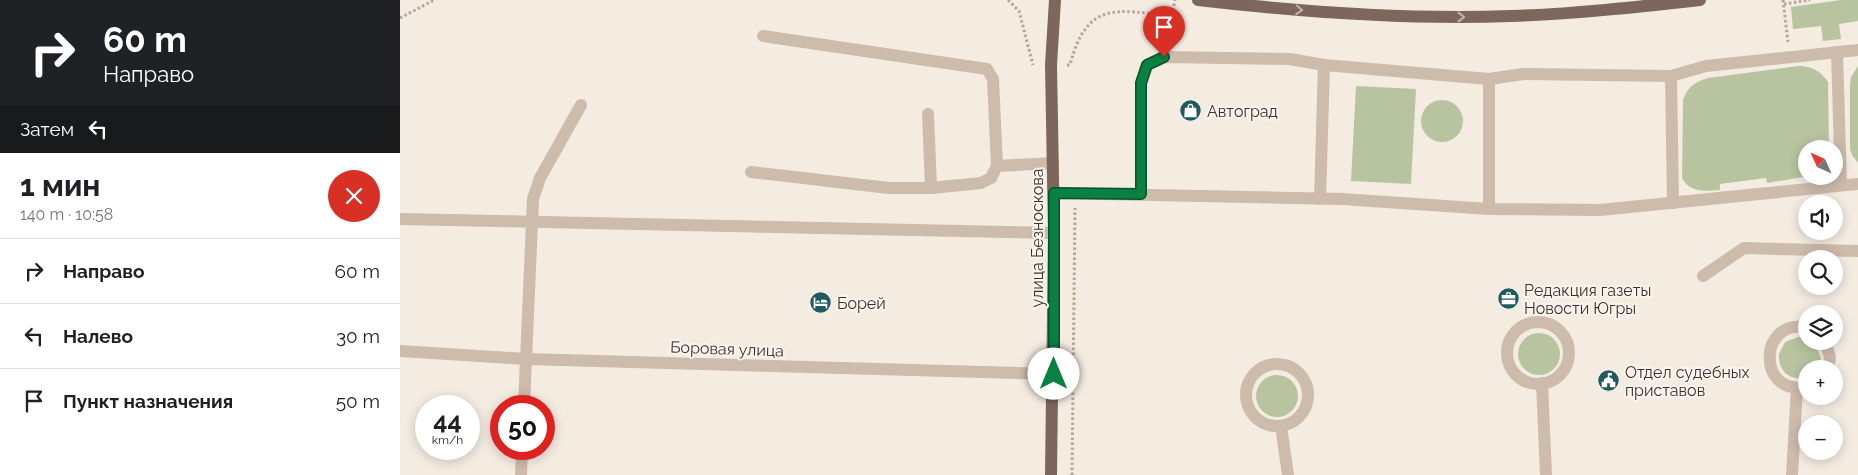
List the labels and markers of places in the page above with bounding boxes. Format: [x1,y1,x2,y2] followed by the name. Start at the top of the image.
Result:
[1143,6,1185,57] pin
[1179,99,1203,123] shop icon: Автоград
[1207,102,1278,121] place label: Автоград
[1524,281,1651,318] place label: Редакция газеты Новости Югры
[1496,287,1520,311] office icon: Редакция газеты Новости Югры
[809,291,833,315] hotel icon: Борей
[837,294,886,313] place label: Борей
[1625,363,1750,400] place label: Отдел судебных приставов
[1597,369,1621,393] public building icon: Отдел судебных приставов

